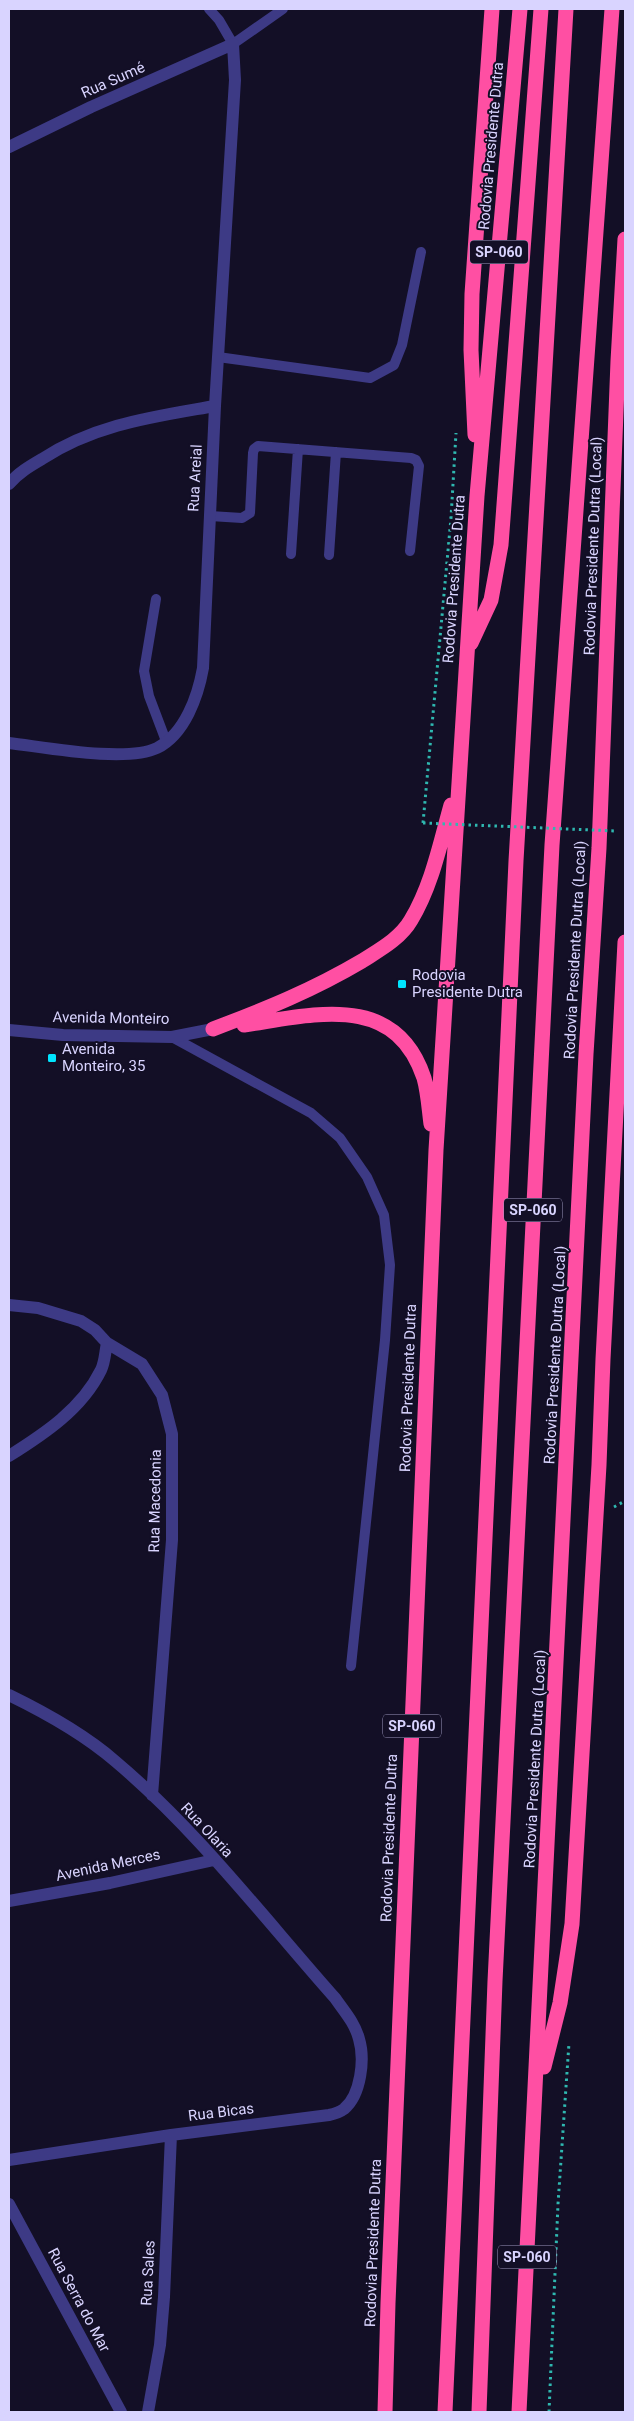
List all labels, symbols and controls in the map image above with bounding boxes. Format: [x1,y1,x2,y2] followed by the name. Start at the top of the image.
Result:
[78,58,148,102] street label: Rua Sumé
[475,61,507,231] street label: Rodovia Presidente Dutra
[470,240,528,264] road number: SP-060
[580,436,606,656] street label: Rodovia Presidente Dutra (Local)
[184,444,206,512] street label: Rua Areial
[439,494,469,664] street label: Rodovia Presidente Dutra
[560,840,590,1060] street label: Rodovia Presidente Dutra (Local)
[412,966,523,1001] place label: Rodovia Presidente Dutra
[396,978,408,990] marker: Rodovia Presidente Dutra
[52,1008,170,1028] street label: Avenida Monteiro
[62,1040,145,1075] place label: Avenida Monteiro, 35
[46,1052,58,1064] marker: Avenida Monteiro, 35
[504,1198,562,1222] road number: SP-060
[540,1245,570,1465] street label: Rodovia Presidente Dutra (Local)
[396,1303,420,1473] street label: Rodovia Presidente Dutra
[145,1449,165,1553] street label: Rua Macedonia
[520,1649,550,1869] street label: Rodovia Presidente Dutra (Local)
[383,1714,441,1738] road number: SP-060
[377,1753,401,1923] street label: Rodovia Presidente Dutra
[177,1799,237,1861] street label: Rua Olaria
[54,1845,162,1885] street label: Avenida Merces
[187,2099,255,2125] street label: Rua Bicas
[361,2158,385,2328] street label: Rodovia Presidente Dutra
[137,2240,159,2306] street label: Rua Sales
[44,2245,114,2355] street label: Rua Serra do Mar
[498,2246,556,2268] road number: SP-060

